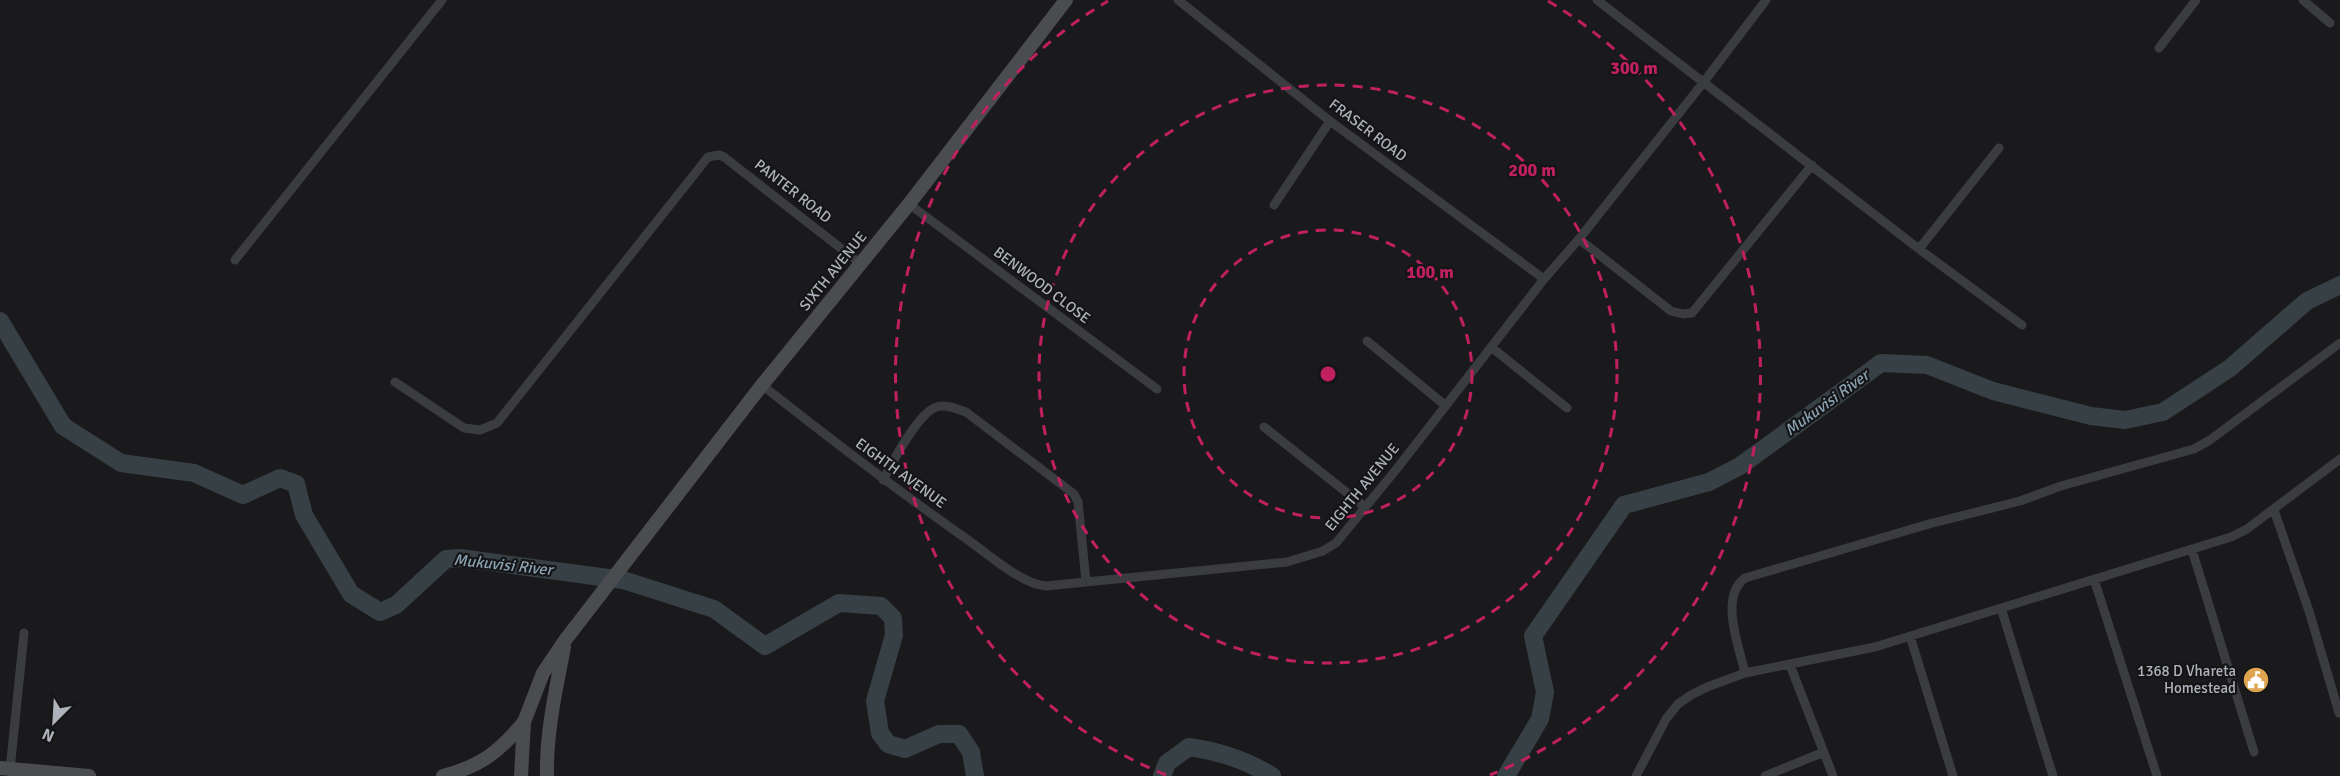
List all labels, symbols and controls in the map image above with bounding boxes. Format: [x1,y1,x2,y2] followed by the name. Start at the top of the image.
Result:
[1610,57,1658,79] text: 300 m
[1326,95,1410,165] street label: FRASER ROAD
[751,155,835,227] street label: PANTER ROAD
[1508,159,1556,181] text: 200 m
[796,228,870,314] street label: SIXTH AVENUE
[990,243,1094,327] street label: BENWOOD CLOSE
[1406,261,1454,283] text: 100 m
[1318,364,1338,384] centre of rings
[1781,365,1875,440] water label: Mukuvisi River
[852,434,950,512] street label: EIGHTH AVENUE
[1321,439,1403,535] street label: EIGHTH AVENUE
[453,550,555,580] water label: Mukuvisi River
[2137,662,2236,697] place label: 1368 D Vhareta Homestead
[2241,665,2271,695] public building icon: 1368 D Vhareta Homestead
[24,692,84,752] north arrow
[39,723,57,746] text: N

